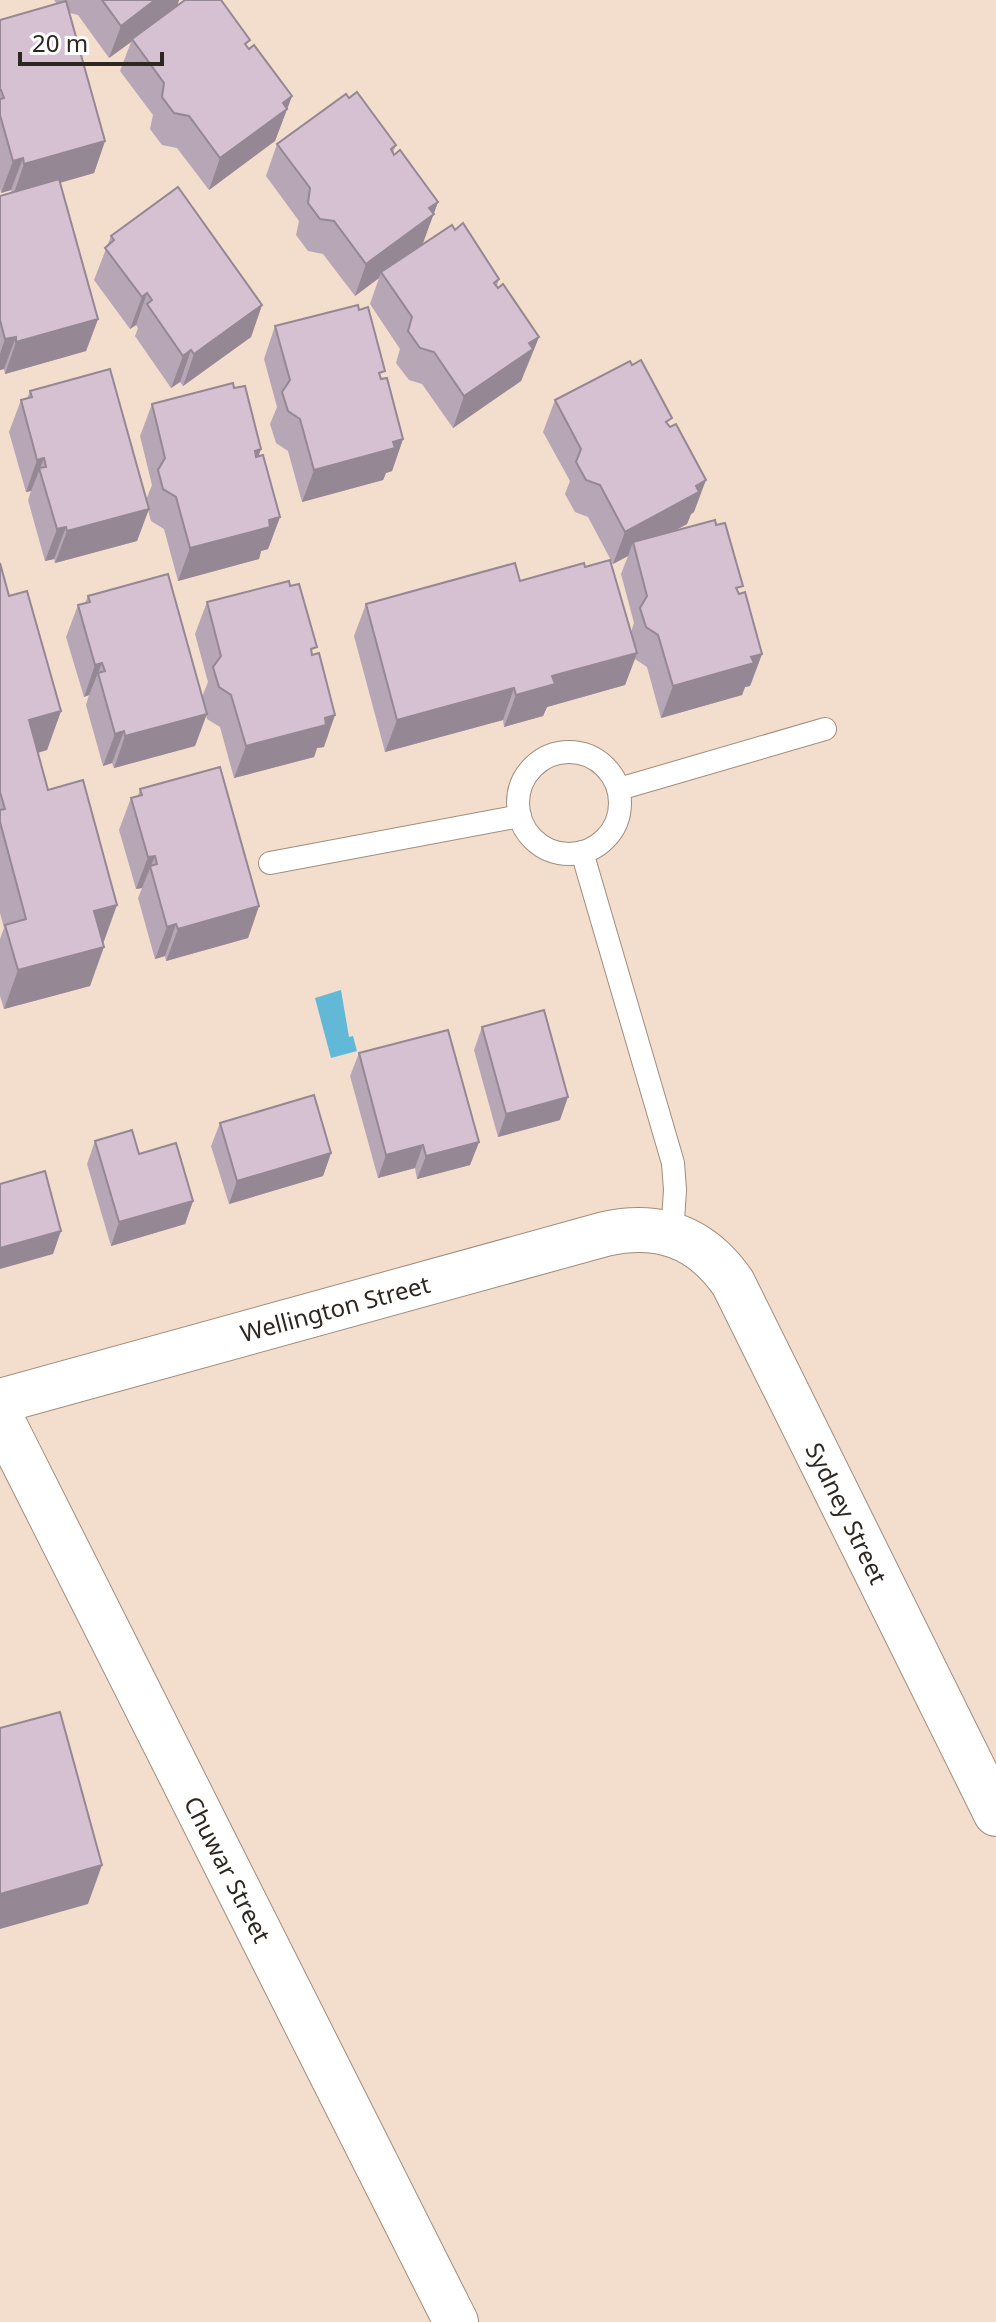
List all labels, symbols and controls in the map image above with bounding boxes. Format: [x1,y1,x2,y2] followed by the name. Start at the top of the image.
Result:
[20,16,162,66] scale bar
[32,26,88,59] text: 20 m
[237,1267,434,1349] street label: Wellington Street
[799,1437,896,1590] street label: Sydney Street
[177,1790,279,1948] street label: Chuwar Street

